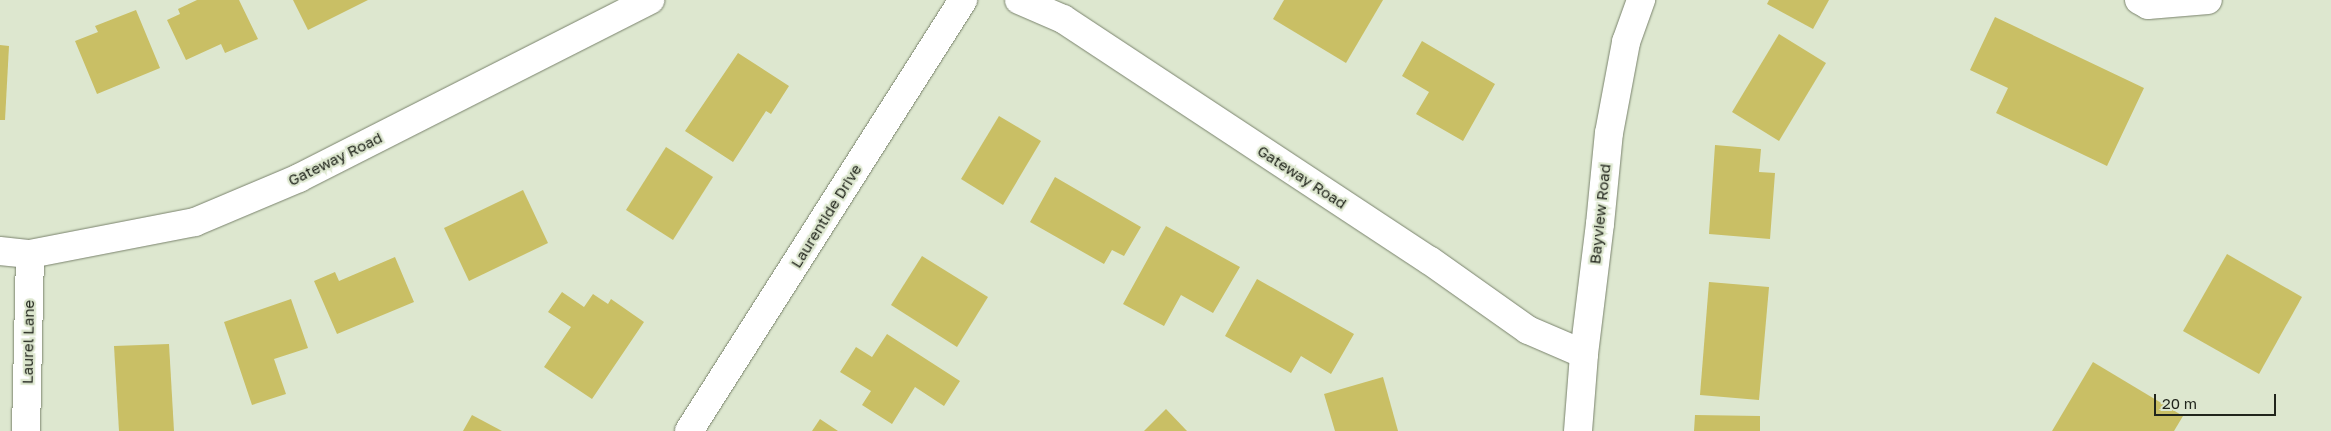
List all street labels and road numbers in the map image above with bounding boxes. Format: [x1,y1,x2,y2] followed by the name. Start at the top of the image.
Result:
[285,128,385,190] street label: Gateway Road
[1254,142,1350,212] street label: Gateway Road
[787,161,865,271] street label: Laurentide Drive
[1586,163,1614,265] street label: Bayview Road
[18,300,38,384] street label: Laurel Lane

